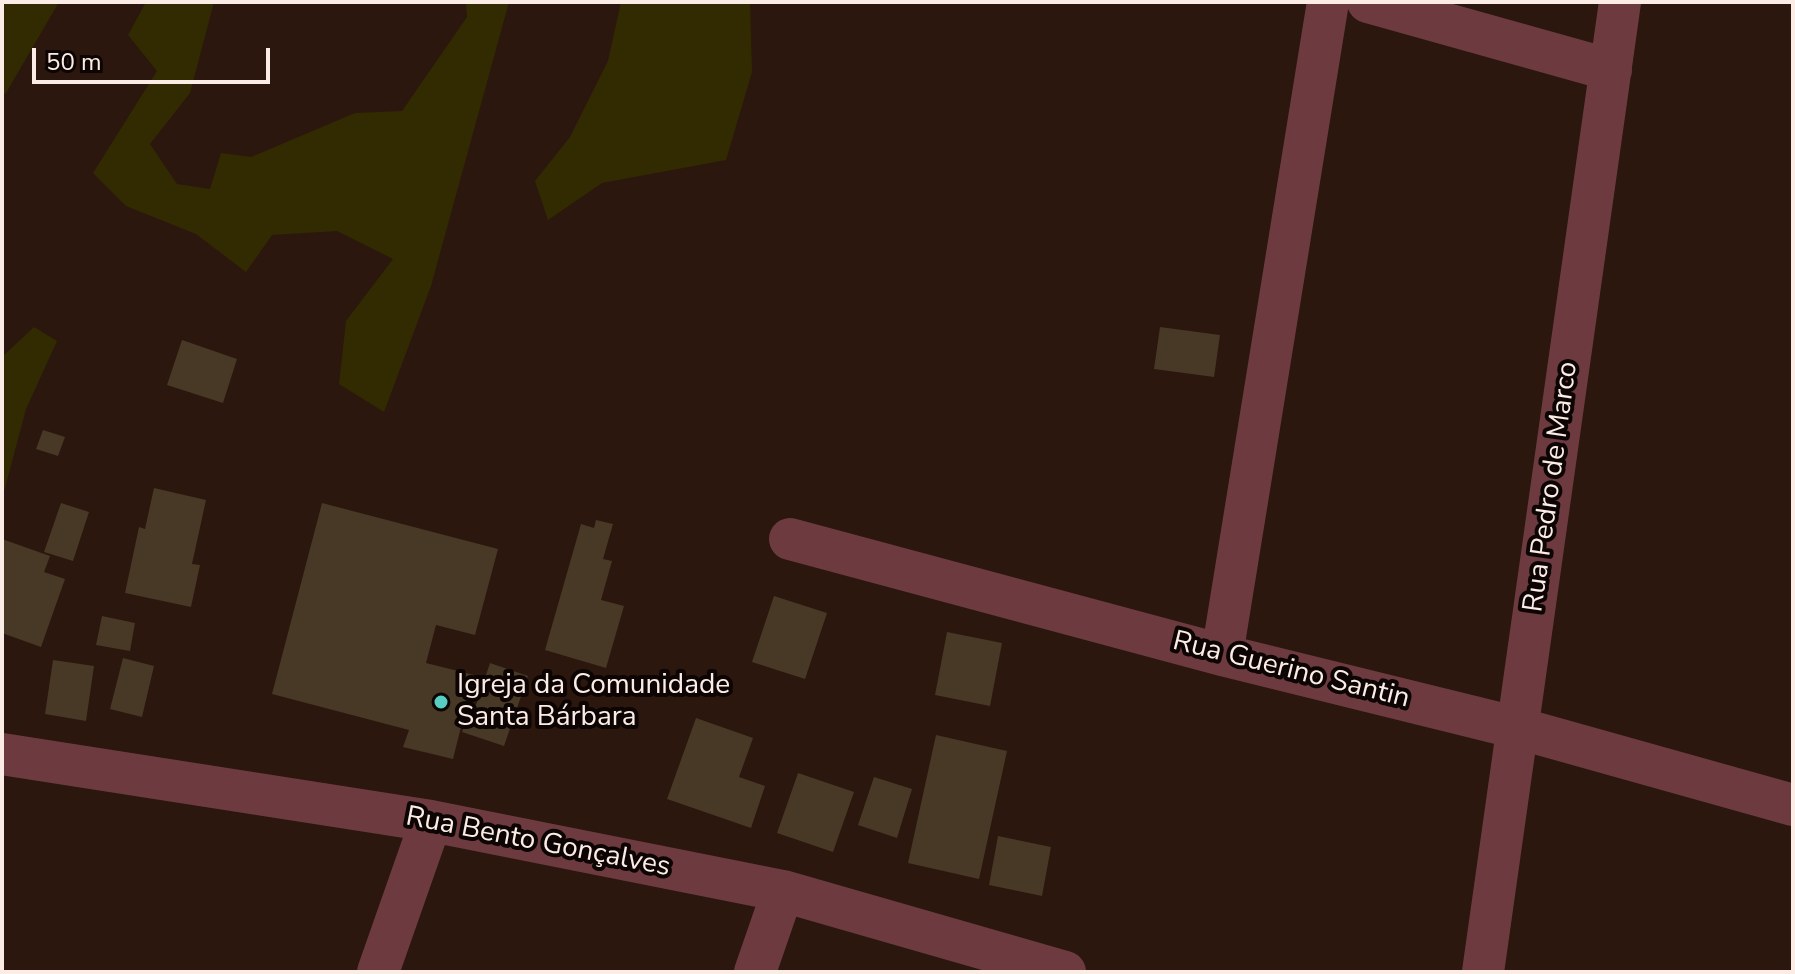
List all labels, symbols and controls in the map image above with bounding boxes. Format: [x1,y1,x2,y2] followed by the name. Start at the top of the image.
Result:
[36,32,274,82] scale bar
[46,46,102,78] text: 50 m
[1518,360,1586,614] street label: Rua Pedro de Marco
[1169,625,1413,717] street label: Rua Guerino Santin
[457,669,730,735] place label: Igreja da Comunidade Santa Bárbara
[432,693,450,711] marker: Igreja da Comunidade Santa Bárbara
[403,801,673,885] street label: Rua Bento Gonçalves

